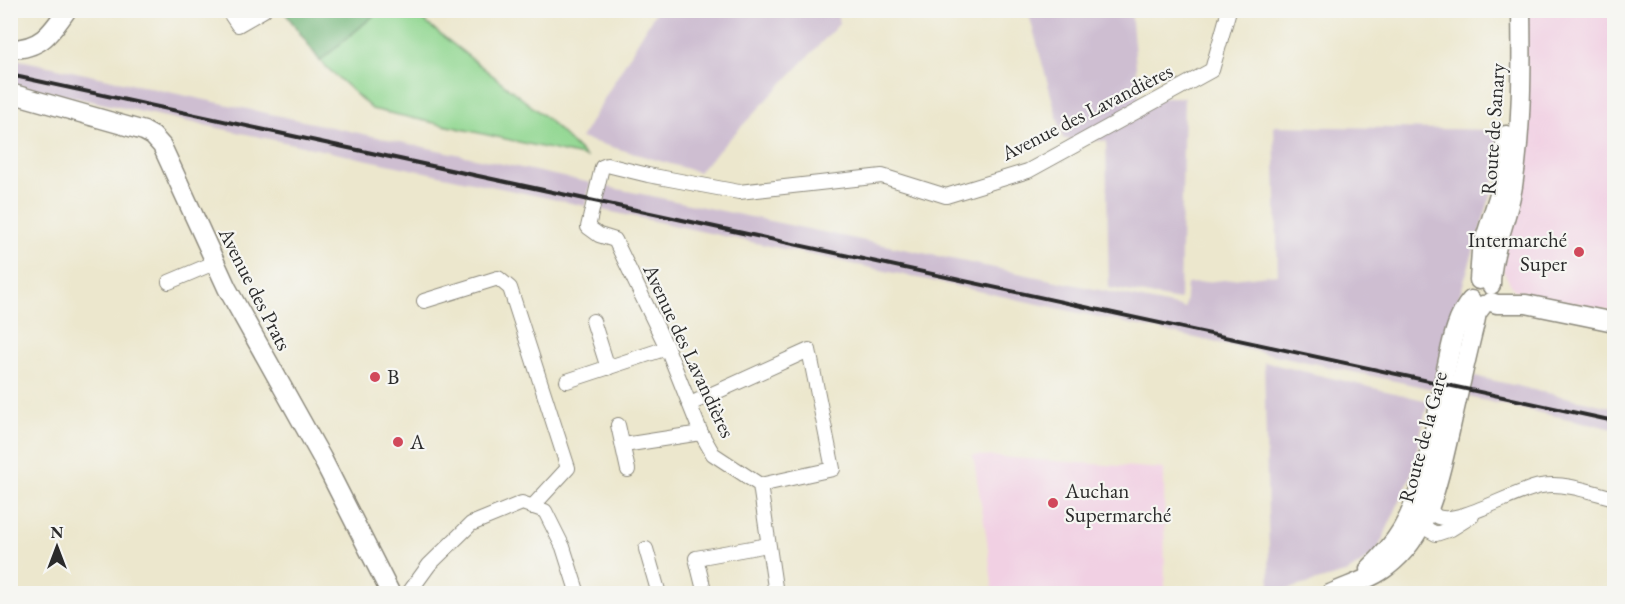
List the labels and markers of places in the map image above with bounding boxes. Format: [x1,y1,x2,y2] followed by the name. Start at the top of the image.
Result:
[1468,226,1567,277] place label: Intermarché Super
[1572,245,1586,259] marker: Intermarché Super
[387,363,399,390] place label: B
[368,370,382,384] marker: B
[409,428,425,455] place label: A
[391,435,405,449] marker: A
[1064,477,1171,528] place label: Auchan Supermarché
[1046,496,1060,510] marker: Auchan Supermarché

